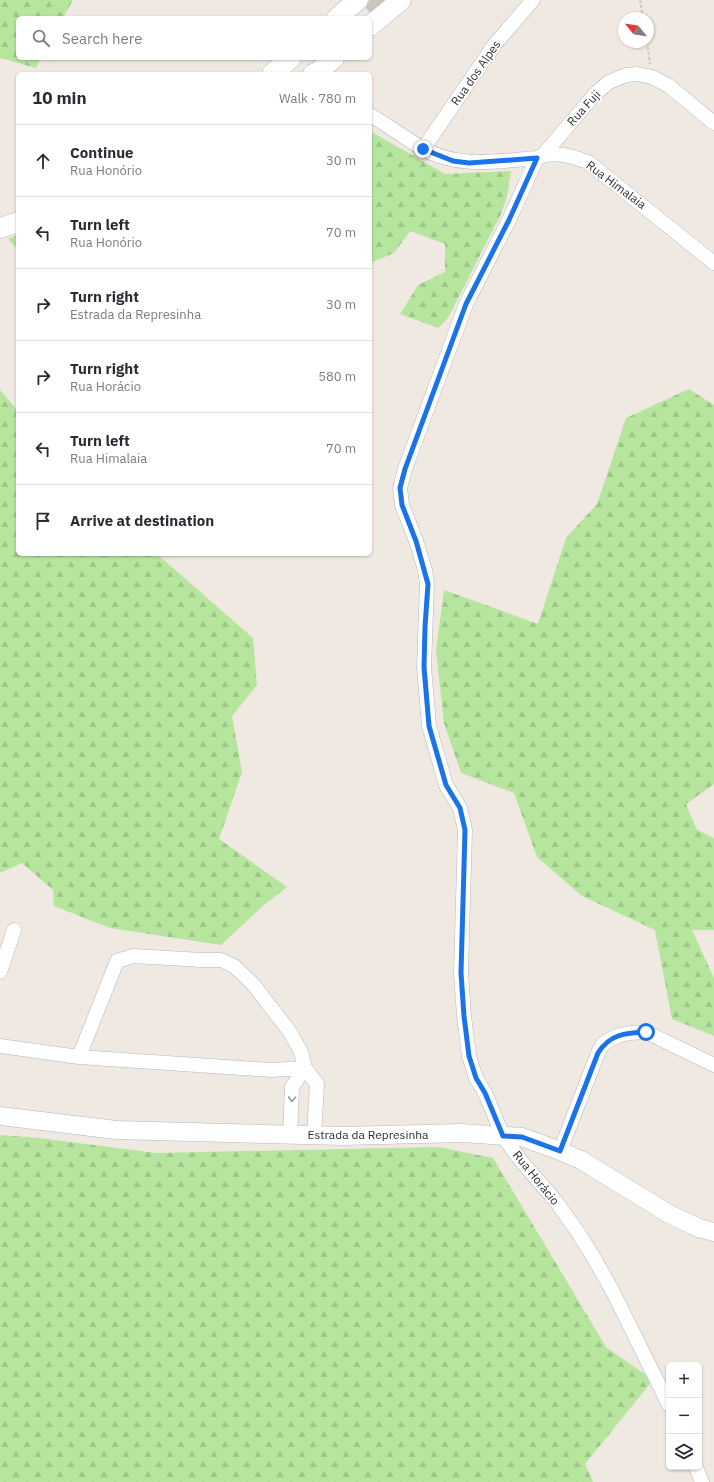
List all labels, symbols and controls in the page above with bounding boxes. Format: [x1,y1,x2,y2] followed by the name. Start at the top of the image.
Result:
[618,12,654,48] north arrow
[16,16,372,60] search box
[30,27,52,49] icon: search
[62,29,142,48] text: Search here
[448,37,504,108] street label: Rua dos Alpes
[32,87,87,109] text: 10 min
[564,87,604,129] street label: Rua Fuji
[279,90,356,107] text: Walk · 780 m
[414,140,432,158] route end
[70,143,134,162] text: Continue
[32,150,54,172] icon: ahead
[326,152,356,169] text: 30 m
[583,157,650,212] street label: Rua Himalaia
[70,162,142,179] text: Rua Honório
[70,215,130,234] text: Turn left
[32,222,54,244] icon: left
[326,224,356,241] text: 70 m
[70,234,142,251] text: Rua Honório
[70,287,139,306] text: Turn right
[32,294,54,316] icon: right
[326,296,356,313] text: 30 m
[70,306,201,323] text: Estrada da Represinha
[70,359,139,378] text: Turn right
[32,366,54,388] icon: right
[318,368,356,385] text: 580 m
[70,378,141,395] text: Rua Horácio
[70,431,130,450] text: Turn left
[32,438,54,460] icon: left
[326,440,356,457] text: 70 m
[70,450,147,467] text: Rua Himalaia
[32,510,54,532] icon: arrive
[70,511,214,530] text: Arrive at destination
[637,1023,655,1041] route start
[287,1096,296,1102] one-way arrow
[308,1127,429,1142] street label: Estrada da Represinha
[510,1148,563,1208] street label: Rua Horácio
[666,1362,702,1470] map controls
[666,1362,702,1398] button: +
[666,1398,702,1434] button: −
[666,1434,702,1470] button: layers

